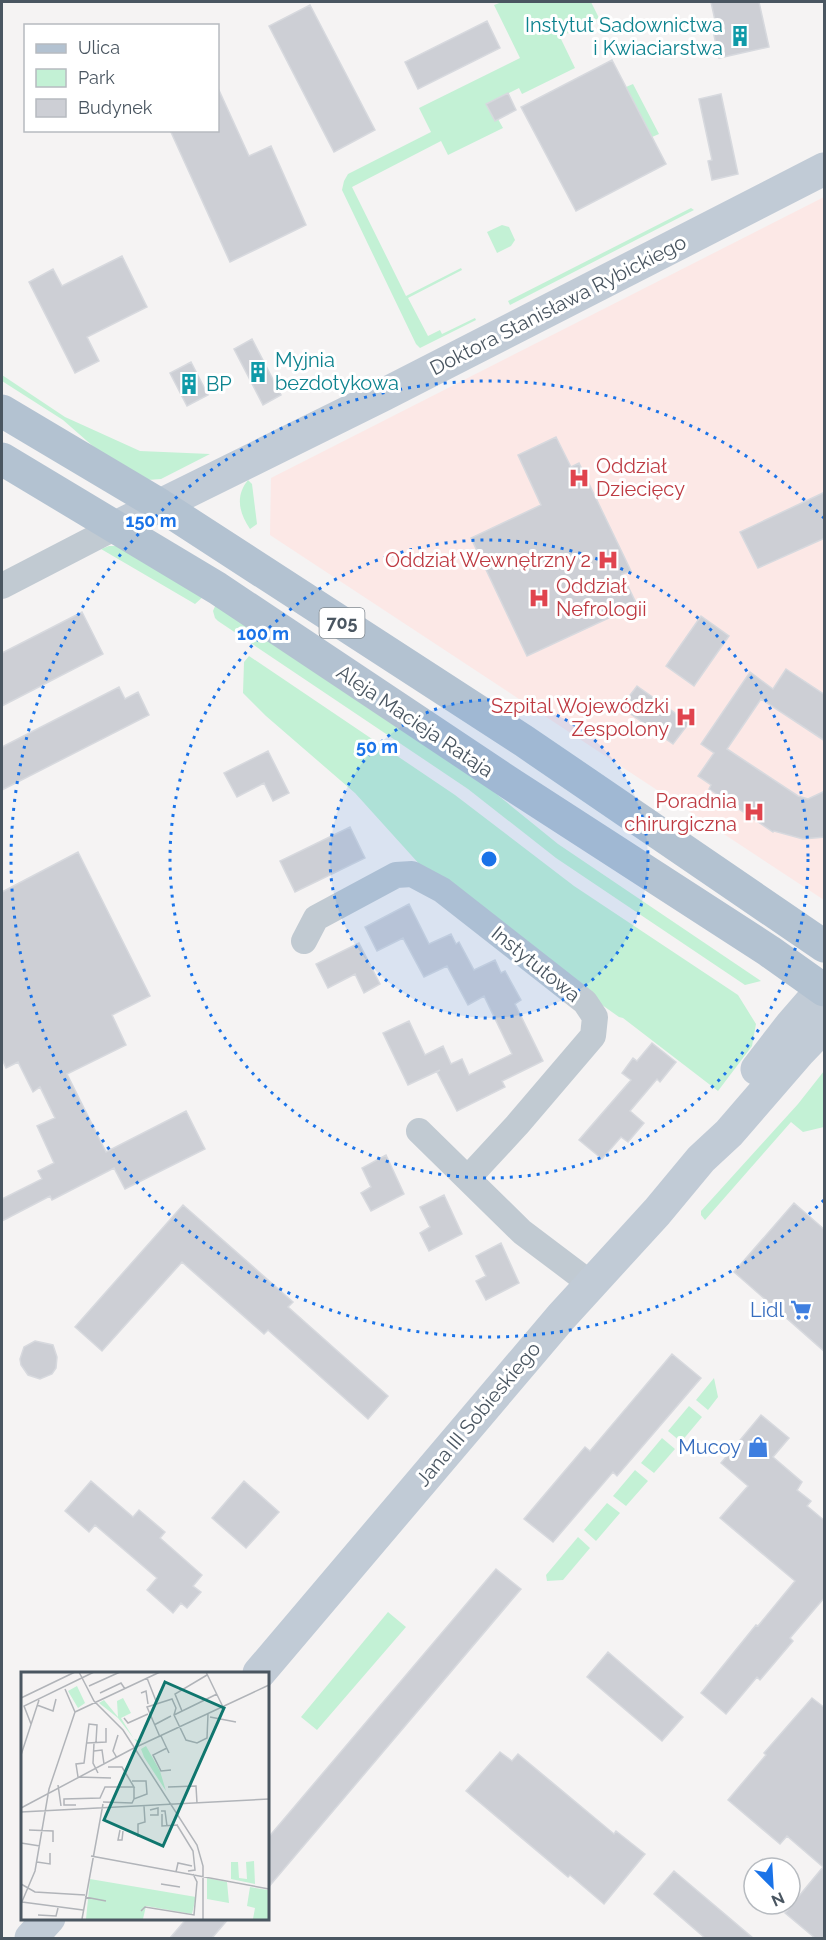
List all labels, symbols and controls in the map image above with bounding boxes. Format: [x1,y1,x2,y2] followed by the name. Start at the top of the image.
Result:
[525,13,723,60] place label: Instytut Sadownictwa i Kwiaciarstwa
[24,24,219,132] legend
[728,24,752,48] building icon: Instytut Sadownictwa i Kwiaciarstwa
[78,37,120,58] text: Ulica
[78,67,115,88] text: Park
[78,97,153,118] text: Budynek
[426,230,690,380] street label: Doktora Stanisława Rybickiego
[275,348,399,395] place label: Myjnia bezdotykowa
[246,360,270,384] building icon: Myjnia bezdotykowa
[177,372,201,396] building icon: BP
[206,372,232,396] place label: BP
[596,454,685,501] place label: Oddział Dziecięcy
[567,466,591,490] hospital icon: Oddział Dziecięcy
[126,510,177,531] text: 150 m
[385,548,591,572] place label: Oddział Wewnętrzny 2
[596,548,620,572] hospital icon: Oddział Wewnętrzny 2
[556,574,647,621] place label: Oddział Nefrologii
[527,586,551,610] hospital icon: Oddział Nefrologii
[320,608,364,638] road number: 705
[237,623,289,644] text: 100 m
[332,660,498,782] street label: Aleja Macieja Rataja
[491,694,669,741] place label: Szpital Wojewódzki Zespolony
[674,705,698,729] hospital icon: Szpital Wojewódzki Zespolony
[356,736,398,757] text: 50 m
[624,789,737,836] place label: Poradnia chirurgiczna
[742,800,766,824] hospital icon: Poradnia chirurgiczna
[479,849,499,869] centre of rings
[487,921,585,1007] street label: Instytutowa
[750,1298,785,1322] place label: Lidl
[789,1298,813,1322] supermarket icon: Lidl
[411,1337,545,1491] street label: Jana III Sobieskiego
[678,1435,741,1459] place label: Mucoy
[746,1435,770,1459] shop icon: Mucoy
[21,1672,268,1919] inset map
[742,1856,802,1916] north arrow
[768,1888,787,1910] text: N

